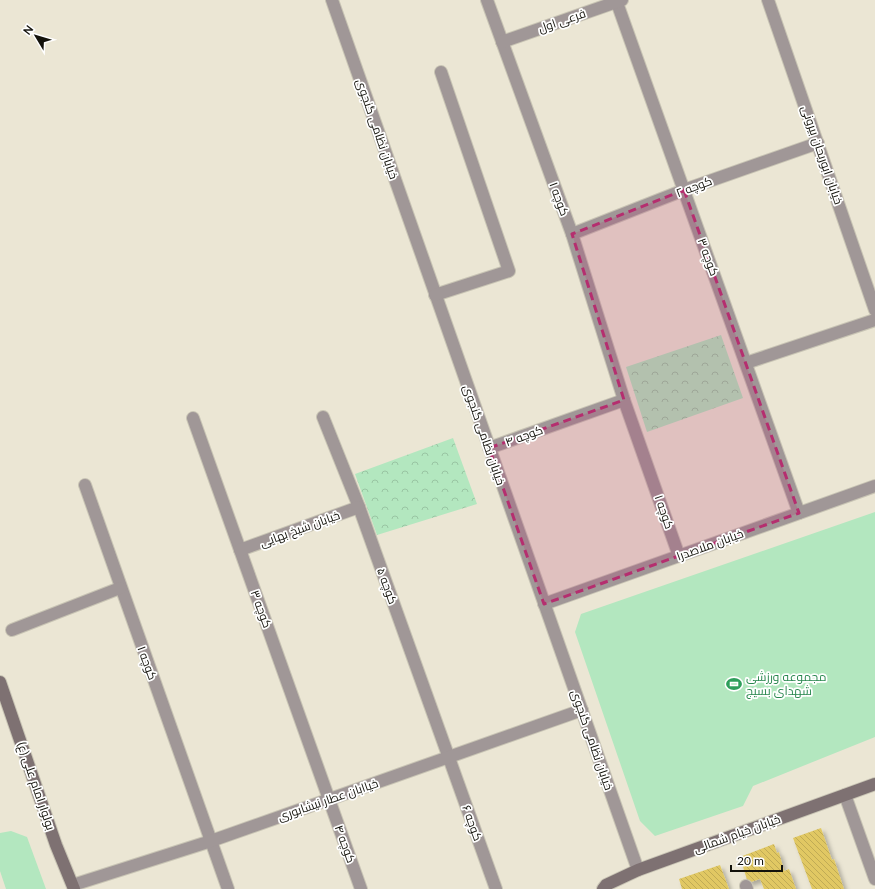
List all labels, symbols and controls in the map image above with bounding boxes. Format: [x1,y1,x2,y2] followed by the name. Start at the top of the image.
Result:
[536,5,588,36] street label: فرعی اول
[16,16,56,56] north arrow
[20,22,35,37] text: N
[353,77,402,181] street label: خیابان نظامی گنجوی
[798,103,846,206] street label: خیابان ابوریحان بیرونی
[674,173,715,202] street label: کوچه ۲
[545,180,572,218] street label: کوچه ۱
[693,236,722,279] street label: کوچه ۳
[460,383,509,487] street label: خیابان نظامی گنجوی
[503,422,545,451] street label: کوچه ۴
[650,493,677,531] street label: کوچه ۱
[258,507,342,551] street label: خیابان شیخ بهایی
[674,526,745,564] street label: خیابان ملاصدرا
[372,566,401,607] street label: کوچه ۵
[246,588,275,631] street label: کوچه ۳
[133,644,160,682] street label: کوچه ۱
[746,669,826,699] place label: مجموعه ورزشی شهدای بسیج
[725,675,743,693] sports icon: مجموعه ورزشی شهدای بسیج
[568,688,617,792] street label: خیابان نظامی گنجوی
[13,740,59,832] street label: بولوار امام علی (ع)
[276,775,380,824] street label: خیاابان عطار نیشابوری
[457,803,486,843] street label: کوچه ۶
[691,811,783,857] street label: خیابان خیام شمالی
[330,823,359,865] street label: کوچه ۴
[731,847,782,873] scale bar
[737,853,764,868] text: 20 m

